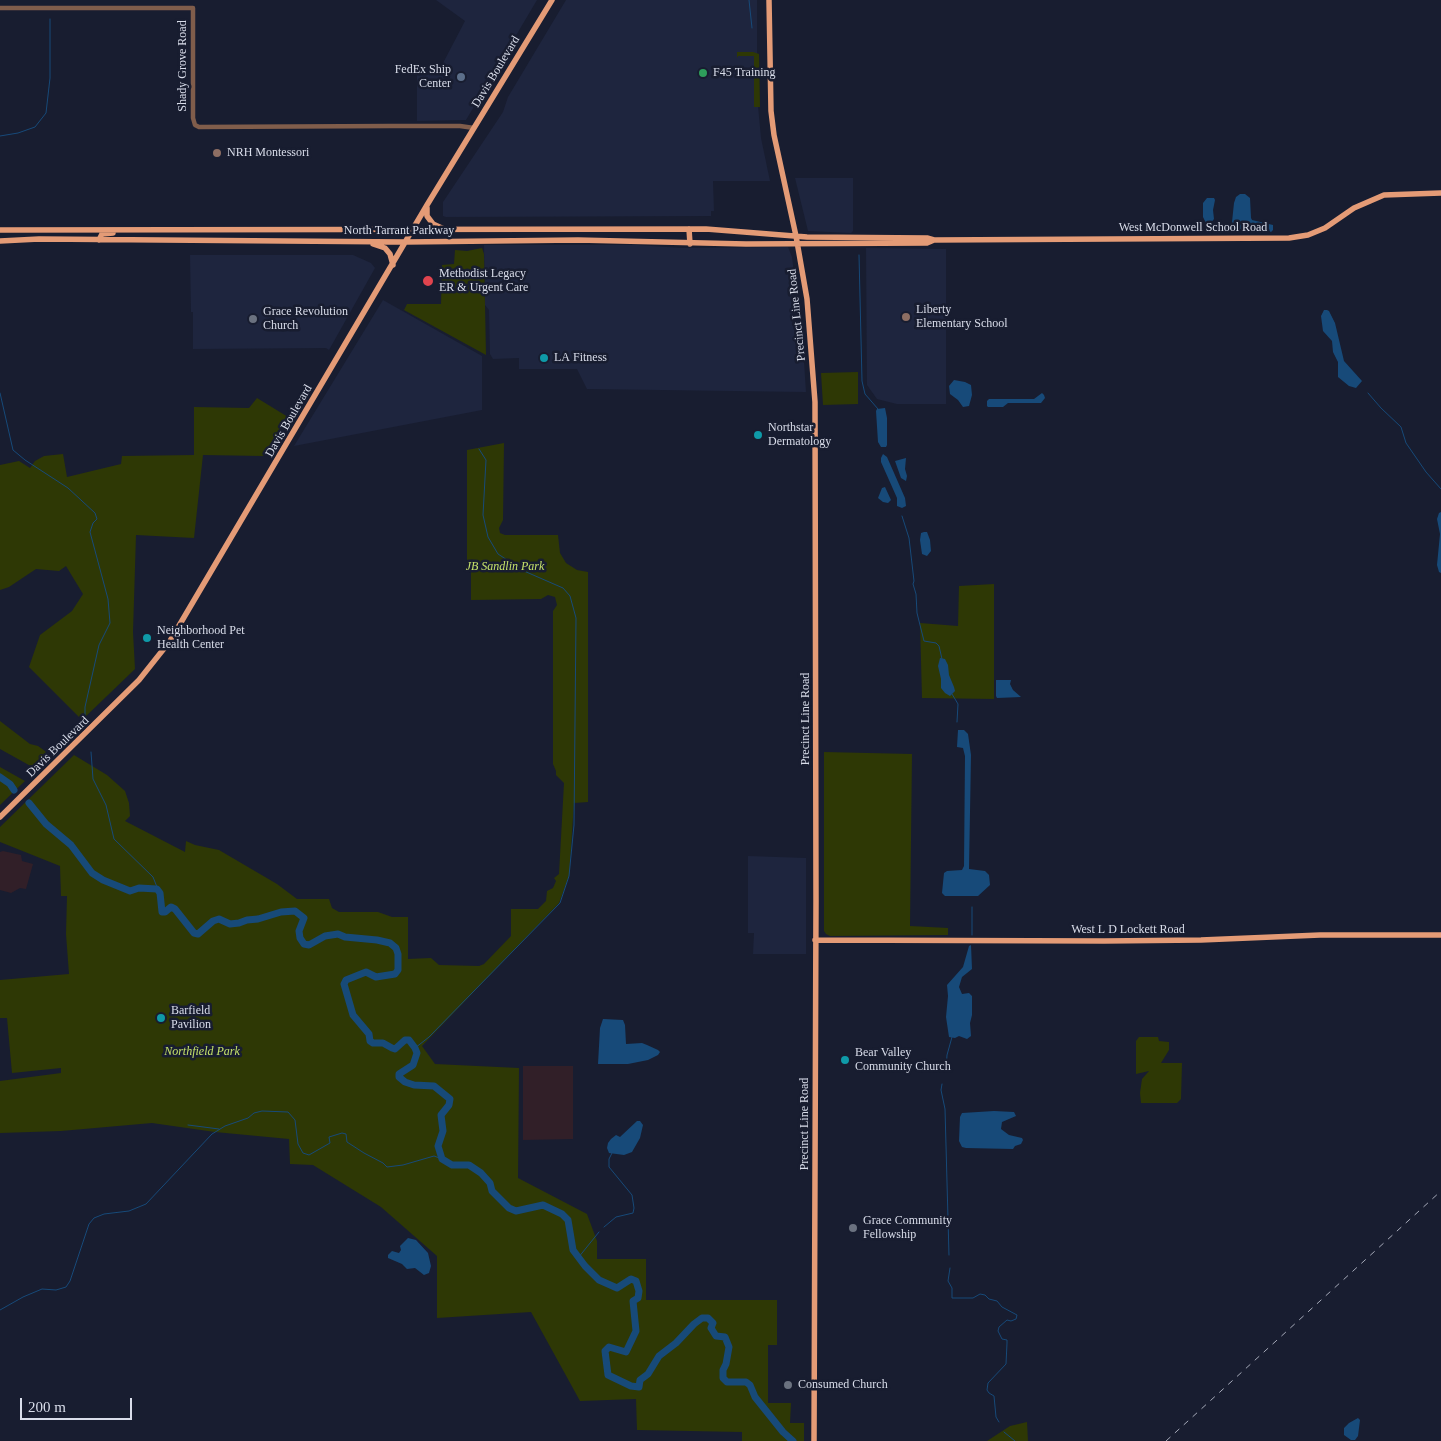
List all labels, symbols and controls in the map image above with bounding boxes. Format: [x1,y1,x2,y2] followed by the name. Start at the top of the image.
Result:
[176,20,190,112] street label: Shady Grove Road
[469,34,523,110] street label: Davis Boulevard
[395,63,451,91] place label: FedEx Ship Center
[713,66,776,80] place label: F45 Training
[697,67,709,79] marker: F45 Training
[455,71,467,83] marker: FedEx Ship Center
[227,146,309,160] place label: NRH Montessori
[211,147,223,159] marker: NRH Montessori
[1119,221,1267,235] street label: West McDonwell School Road
[344,224,454,238] street label: North Tarrant Parkway
[439,267,528,295] place label: Methodist Legacy ER & Urgent Care
[785,268,809,362] street label: Precinct Line Road
[421,274,435,288] marker: Methodist Legacy ER & Urgent Care
[916,303,1008,331] place label: Liberty Elementary School
[263,305,348,333] place label: Grace Revolution Church
[900,311,912,323] marker: Liberty Elementary School
[247,313,259,325] marker: Grace Revolution Church
[554,351,607,365] place label: LA Fitness
[538,352,550,364] marker: LA Fitness
[263,382,315,460] street label: Davis Boulevard
[768,421,831,449] place label: Northstar Dermatology
[752,429,764,441] marker: Northstar Dermatology
[466,560,544,574] park label: JB Sandlin Park
[157,624,245,652] place label: Neighborhood Pet Health Center
[141,632,153,644] marker: Neighborhood Pet Health Center
[799,673,813,765] street label: Precinct Line Road
[24,714,92,780] street label: Davis Boulevard
[1071,923,1185,937] street label: West L D Lockett Road
[171,1004,211,1032] place label: Barfield Pavilion
[155,1012,167,1024] marker: Barfield Pavilion
[164,1045,240,1059] park label: Northfield Park
[855,1046,951,1074] place label: Bear Valley Community Church
[839,1054,851,1066] marker: Bear Valley Community Church
[798,1078,812,1170] street label: Precinct Line Road
[863,1214,952,1242] place label: Grace Community Fellowship
[847,1222,859,1234] marker: Grace Community Fellowship
[798,1378,888,1392] place label: Consumed Church
[782,1379,794,1391] marker: Consumed Church
[22,1388,135,1420] scale bar
[28,1399,66,1415] text: 200 m

